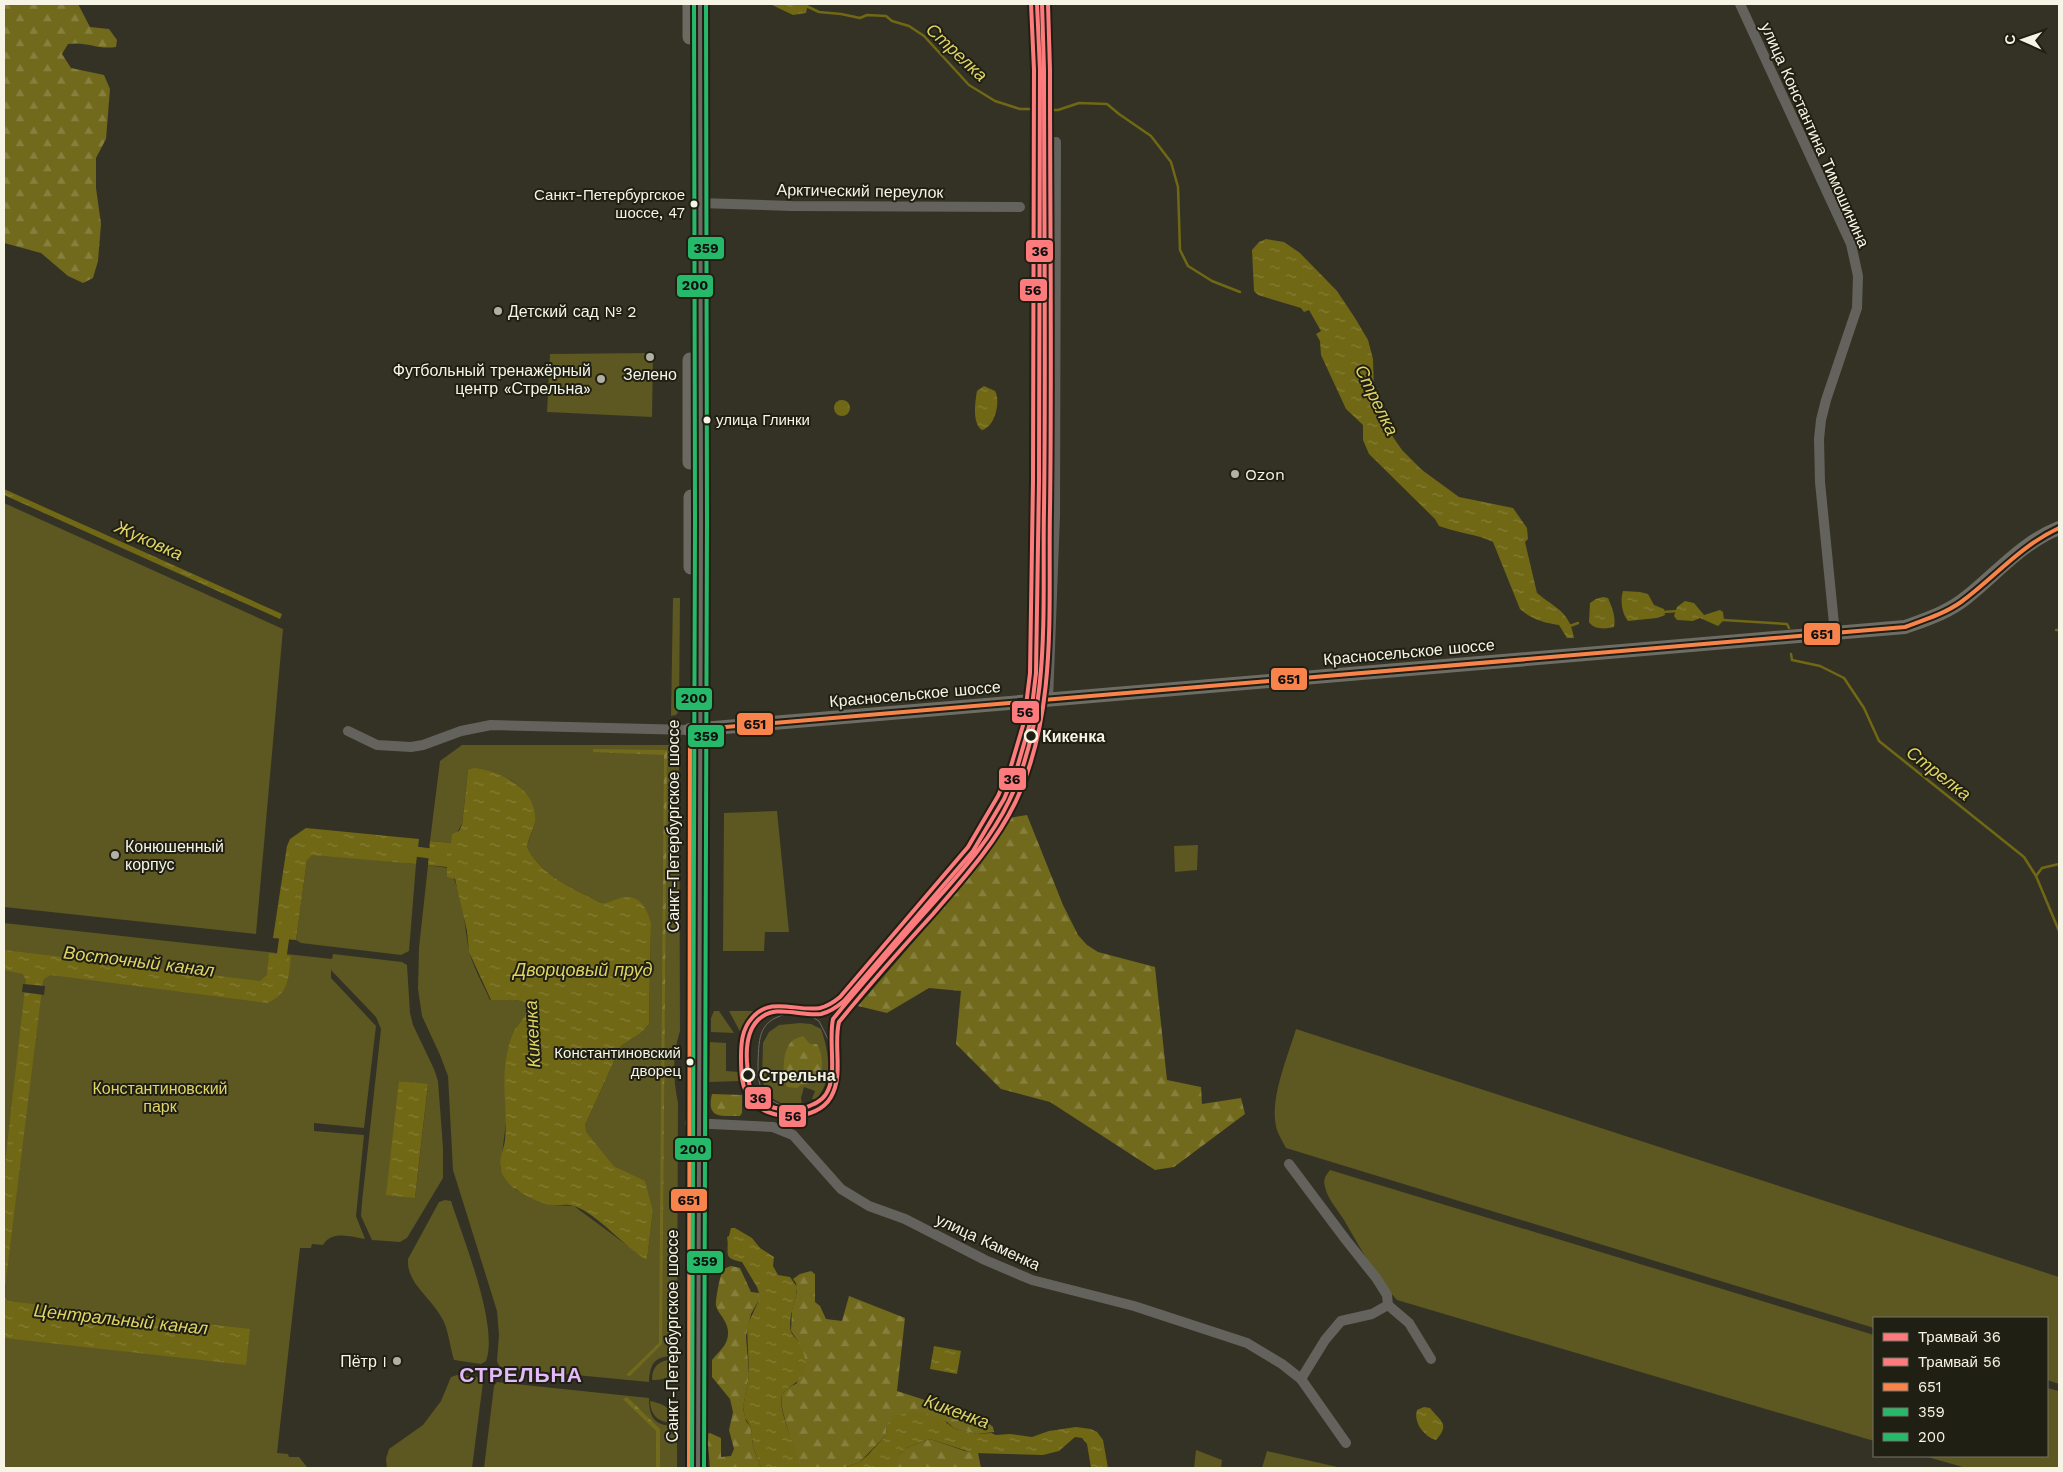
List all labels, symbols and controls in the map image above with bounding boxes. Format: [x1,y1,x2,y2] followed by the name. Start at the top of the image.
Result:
[1998,15,2048,65] north arrow
[922,18,992,86] water label: Стрелка
[1757,20,1873,250] street label: улица Константина Тимошинина
[2002,34,2018,45] text: С
[776,180,945,202] street label: Арктический переулок
[534,186,685,222] place label: Санкт-Петербургское шоссе, 47
[689,199,699,209] marker: Санкт-Петербургское шоссе, 47
[687,236,725,260] line badge: 359
[1025,239,1054,263] line badge: 36
[693,240,719,256] text: 359
[1032,243,1049,259] text: 36
[676,274,714,298] line badge: 200
[682,277,708,293] text: 200
[1019,278,1048,302] line badge: 56
[1025,282,1042,298] text: 56
[508,302,637,321] place label: Детский сад № 2
[492,305,504,317] marker: Детский сад № 2
[644,351,656,363] marker: Зелено
[393,361,591,398] place label: Футбольный тренажёрный центр «Стрельна»
[1351,361,1403,439] water label: Стрелка
[623,365,677,384] place label: Зелено
[595,373,607,385] marker: Футбольный тренажёрный центр «Стрельна»
[716,411,810,429] place label: улица Глинки
[702,415,712,425] marker: улица Глинки
[1245,465,1285,484] place label: Ozon
[1229,468,1241,480] marker: Ozon
[111,515,186,564] water label: Жуковка
[1803,622,1841,646] line badge: 651
[1811,626,1833,642] text: 651
[1323,635,1496,669] street label: Красносельское шоссе
[1270,667,1308,691] line badge: 651
[1278,671,1300,687] text: 651
[829,677,1002,711] street label: Красносельское шоссе
[675,687,713,711] line badge: 200
[681,690,707,706] text: 200
[1011,700,1040,724] line badge: 56
[1017,704,1034,720] text: 56
[736,712,774,736] line badge: 651
[744,716,766,732] text: 651
[664,719,683,933] street label: Санкт-Петербургское шоссе
[687,724,725,748] line badge: 359
[1042,727,1105,746] place label: Кикенка
[693,728,719,744] text: 359
[1024,729,1038,743] marker: Кикенка
[1903,741,1975,805] water label: Стрелка
[998,767,1027,791] line badge: 36
[1004,771,1021,787] text: 36
[125,837,224,874] place label: Конюшенный корпус
[109,849,121,861] marker: Конюшенный корпус
[62,941,216,981] water label: Восточный канал
[512,959,653,980] water label: Дворцовый пруд
[520,1000,544,1068] water label: Кикенка
[554,1044,681,1080] place label: Константиновский дворец
[685,1057,695,1067] marker: Константиновский дворец
[759,1066,836,1085] place label: Стрельна
[741,1068,755,1082] marker: Стрельна
[92,1079,228,1116] park label: Константиновский парк
[744,1086,772,1110] line badge: 36
[750,1090,767,1106] text: 36
[778,1104,807,1128] line badge: 56
[785,1108,802,1124] text: 56
[674,1137,712,1161] line badge: 200
[680,1141,706,1157] text: 200
[670,1188,708,1212] line badge: 651
[678,1192,700,1208] text: 651
[933,1210,1043,1274] street label: улица Каменка
[663,1229,682,1443] street label: Санкт-Петербургское шоссе
[686,1250,724,1274] line badge: 359
[692,1253,718,1269] text: 359
[33,1299,209,1339] water label: Центральный канал
[1873,1317,2048,1457] legend
[1918,1328,2001,1346] text: Трамвай 36
[340,1352,387,1371] place label: Пётр I
[1918,1353,2001,1371] text: Трамвай 56
[391,1355,403,1367] marker: Пётр I
[459,1362,583,1387] district label: СТРЕЛЬНА
[1918,1378,1942,1396] text: 651
[922,1390,992,1432] water label: Кикенка
[1918,1403,1945,1421] text: 359
[1918,1428,1945,1446] text: 200

